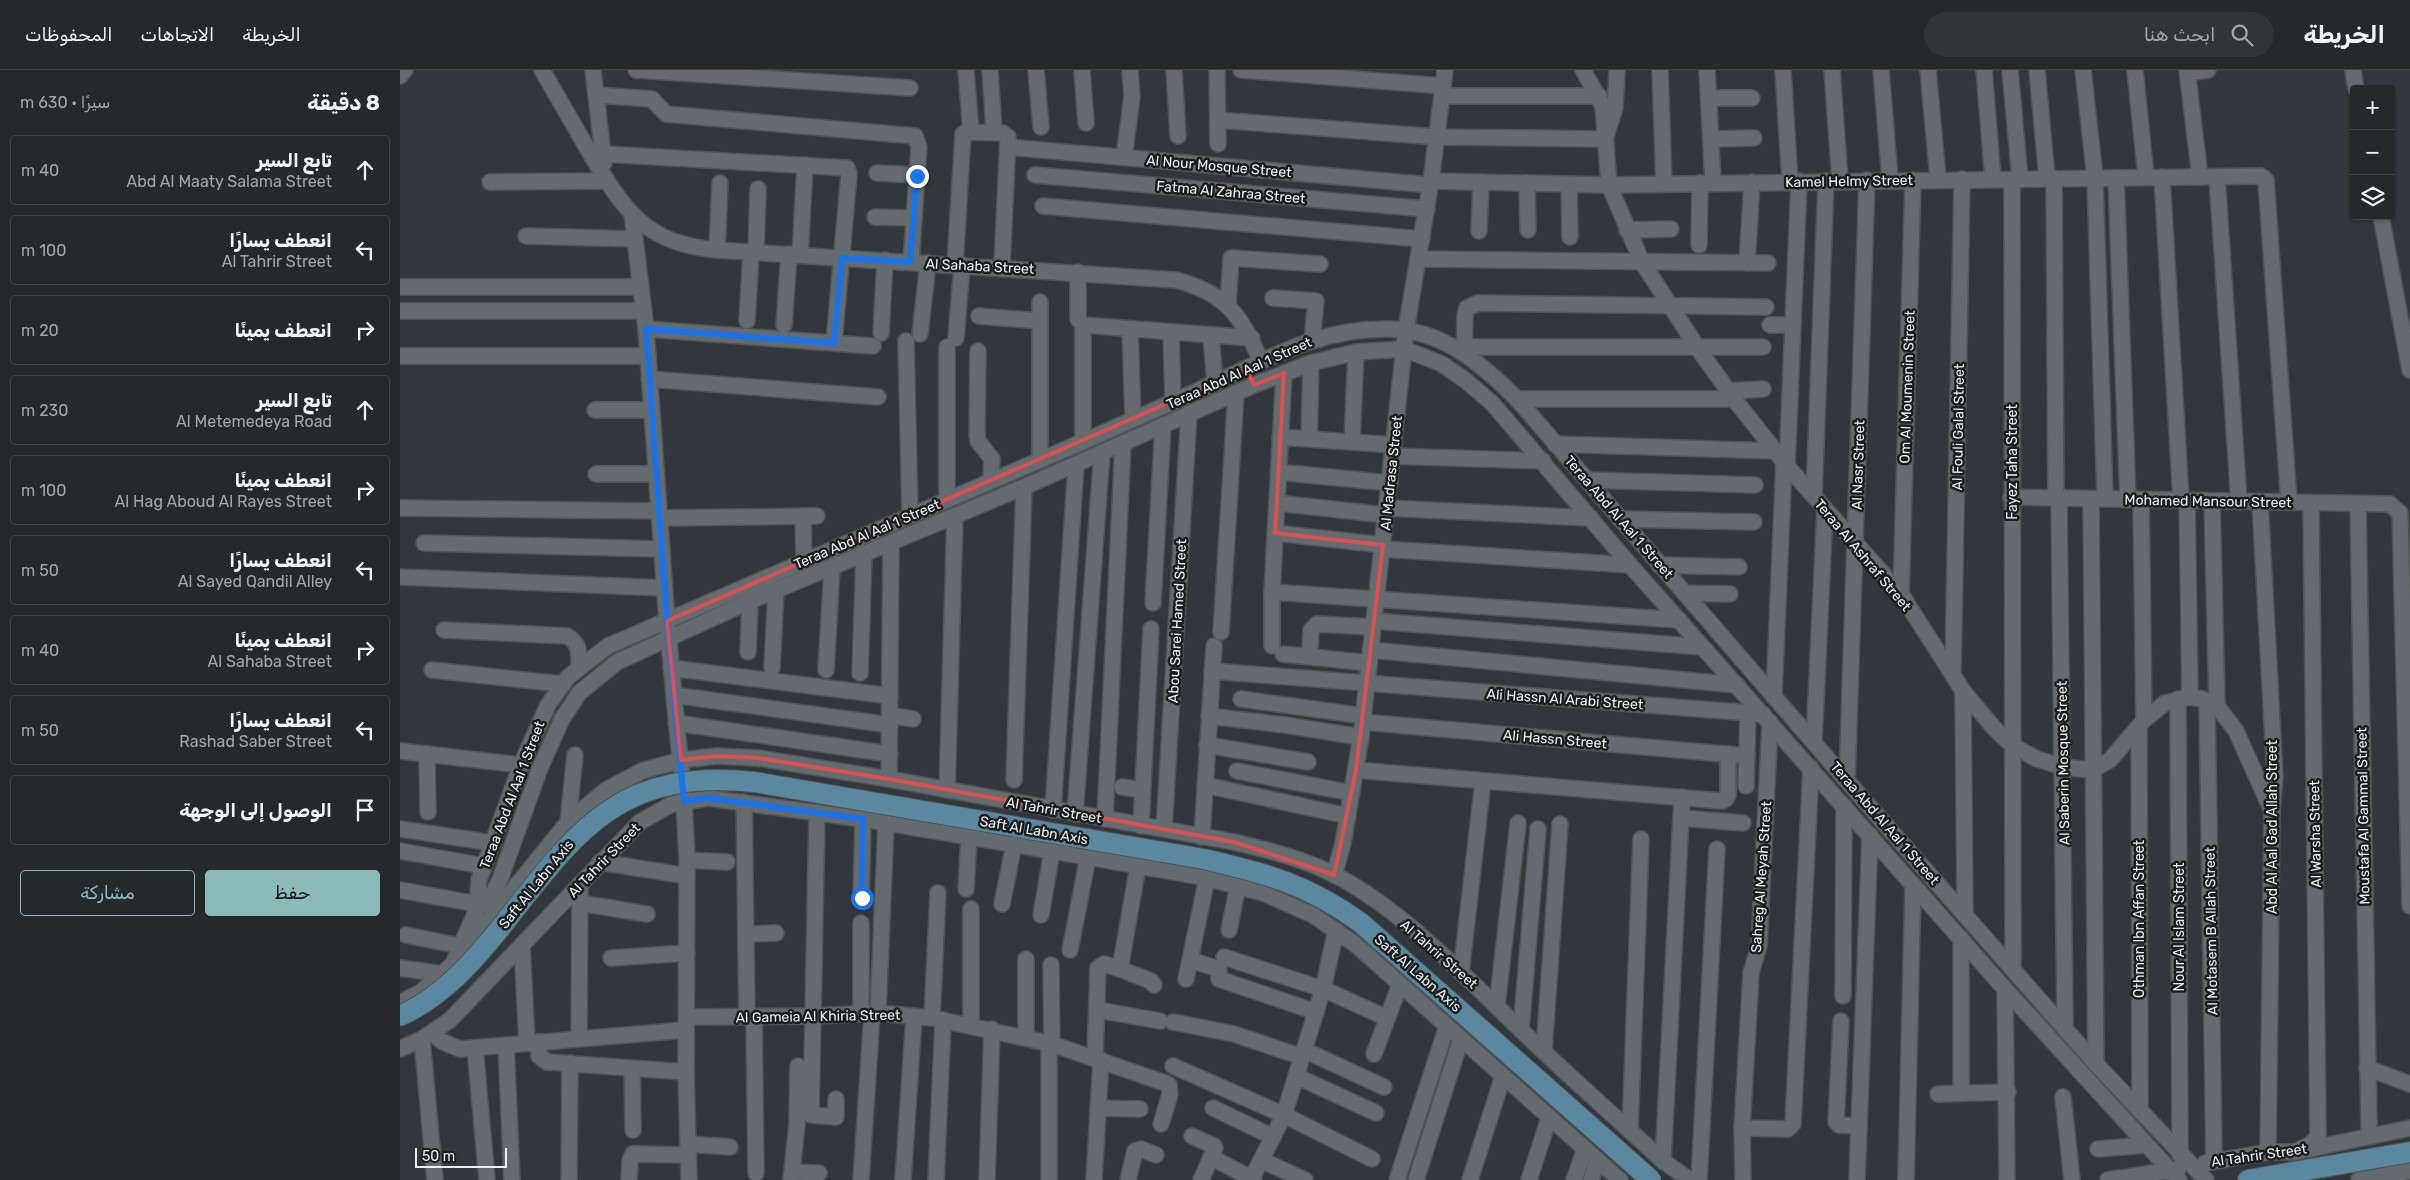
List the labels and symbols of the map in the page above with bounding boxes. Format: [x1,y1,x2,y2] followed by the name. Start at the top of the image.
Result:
[1146,152,1293,181] street label: Al Nour Mosque Street
[906,165,929,188] route end
[1785,172,1914,191] street label: Kamel Helmy Street
[1156,178,1307,208] street label: Fatma Al Zahraa Street
[925,255,1035,278] street label: Al Sahaba Street
[1896,310,1919,464] street label: Om Al Moumenin Street
[1164,334,1315,413] street label: Teraa Abd Al Aal 1 Street
[1949,363,1968,490] street label: Al Fouli Galal Street
[2004,404,2021,520] street label: Fayez Taha Street
[1377,414,1406,531] street label: Al Madrasa Street
[1848,419,1869,510] street label: Al Nasr Street
[1561,452,1677,583] street label: Teraa Abd Al Aal 1 Street
[2124,492,2292,511] street label: Mohamed Mansour Street
[792,496,943,573] street label: Teraa Abd Al Aal 1 Street
[1811,496,1915,615] street label: Teraa Al Ashraf Street
[1165,538,1190,703] street label: Abou Sarei Hamed Street
[2054,680,2073,845] street label: Al Saberin Mosque Street
[1486,686,1644,713] street label: Ali Hassn Al Arabi Street
[476,718,549,872] street label: Teraa Abd Al Aal 1 Street
[1502,726,1608,753] street label: Ali Hassn Street
[2353,727,2374,905] street label: Moustafa Al Gammal Street
[2264,740,2281,914] street label: Abd Al Aal Gad Allah Street
[1827,758,1943,889] street label: Teraa Abd Al Aal 1 Street
[2306,780,2325,888] street label: Al Warsha Street
[1005,794,1103,827] street label: Al Tahrir Street
[1748,800,1775,953] street label: Sahreg Al Meyah Street
[979,813,1089,848] street label: Saft Al Labn Axis
[565,819,644,901] street label: Al Tahrir Street
[495,836,577,932] street label: Saft Al Labn Axis
[2131,839,2148,998] street label: Othman Ibn Affan Street
[2202,846,2221,1015] street label: Al Motasem B Allah Street
[2171,862,2188,991] street label: Nour Al Islam Street
[851,887,874,910] route start
[1397,916,1481,993] street label: Al Tahrir Street
[1371,931,1465,1016] street label: Saft Al Labn Axis
[735,1007,901,1026] street label: Al Gameia Al Khiria Street
[2210,1140,2309,1171] street label: Al Tahrir Street
[415,1145,508,1168] scale bar

